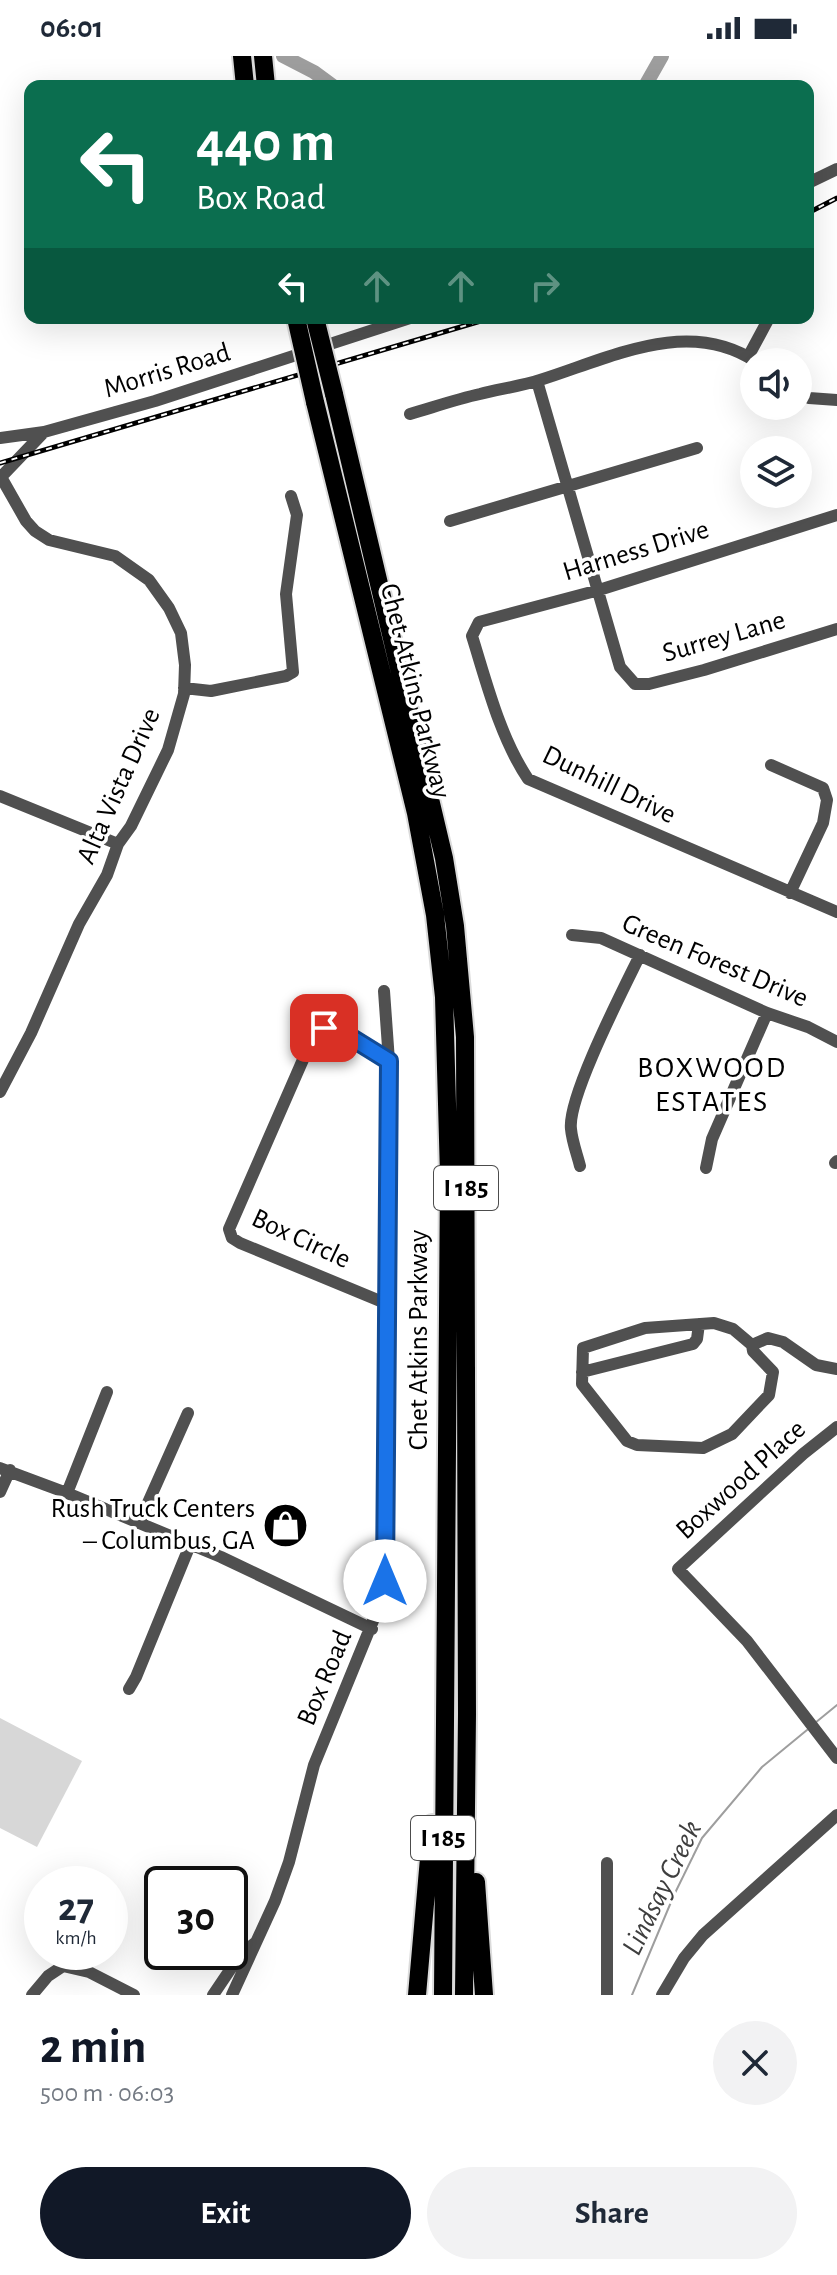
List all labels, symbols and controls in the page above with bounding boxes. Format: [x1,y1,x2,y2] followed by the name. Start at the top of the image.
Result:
[40,13,103,43] text: 06:01
[64,112,168,216] icon: left
[196,115,335,171] text: 440 m
[196,180,325,216] text: Box Road
[271,264,315,308] icon: left
[355,264,399,308] icon: ahead
[439,264,483,308] icon: ahead
[523,264,567,308] icon: right
[100,339,234,403] street label: Morris Road
[740,348,812,508] map controls
[740,348,812,420] button: sound
[740,436,812,508] button: layers
[560,516,712,586] street label: Harness Drive
[375,581,455,801] street label: Chet Atkins Parkway
[659,606,789,668] street label: Surrey Lane
[72,704,166,868] street label: Alta Vista Drive
[538,741,680,829] street label: Dunhill Drive
[618,909,812,1013] street label: Green Forest Drive
[290,994,358,1062] pin
[302,1006,346,1050] icon: arrive
[637,1053,787,1117] district label: BOXWOOD ESTATES
[434,1166,498,1210] road number: I 185
[247,1204,355,1274] street label: Box Circle
[405,1230,433,1450] street label: Chet Atkins Parkway
[671,1415,811,1545] street label: Boxwood Place
[51,1495,255,1555] place label: Rush Truck Centers – Columbus, GA
[262,1501,310,1549] shop icon: Rush Truck Centers – Columbus, GA
[343,1539,427,1623] position arrow
[292,1626,358,1730] street label: Box Road
[411,1816,475,1860] road number: I 185
[617,1816,707,1960] water label: Lindsay Creek
[144,1866,248,1970] speed limit sign: 30
[58,1888,94,1928] text: 27
[55,1928,97,1948] text: km/h
[713,2021,797,2105] button: close
[40,2024,147,2072] text: 2 min
[40,2080,174,2106] text: 500 m · 06:03
[40,2167,411,2259] button: Exit
[427,2167,797,2259] button: Share

